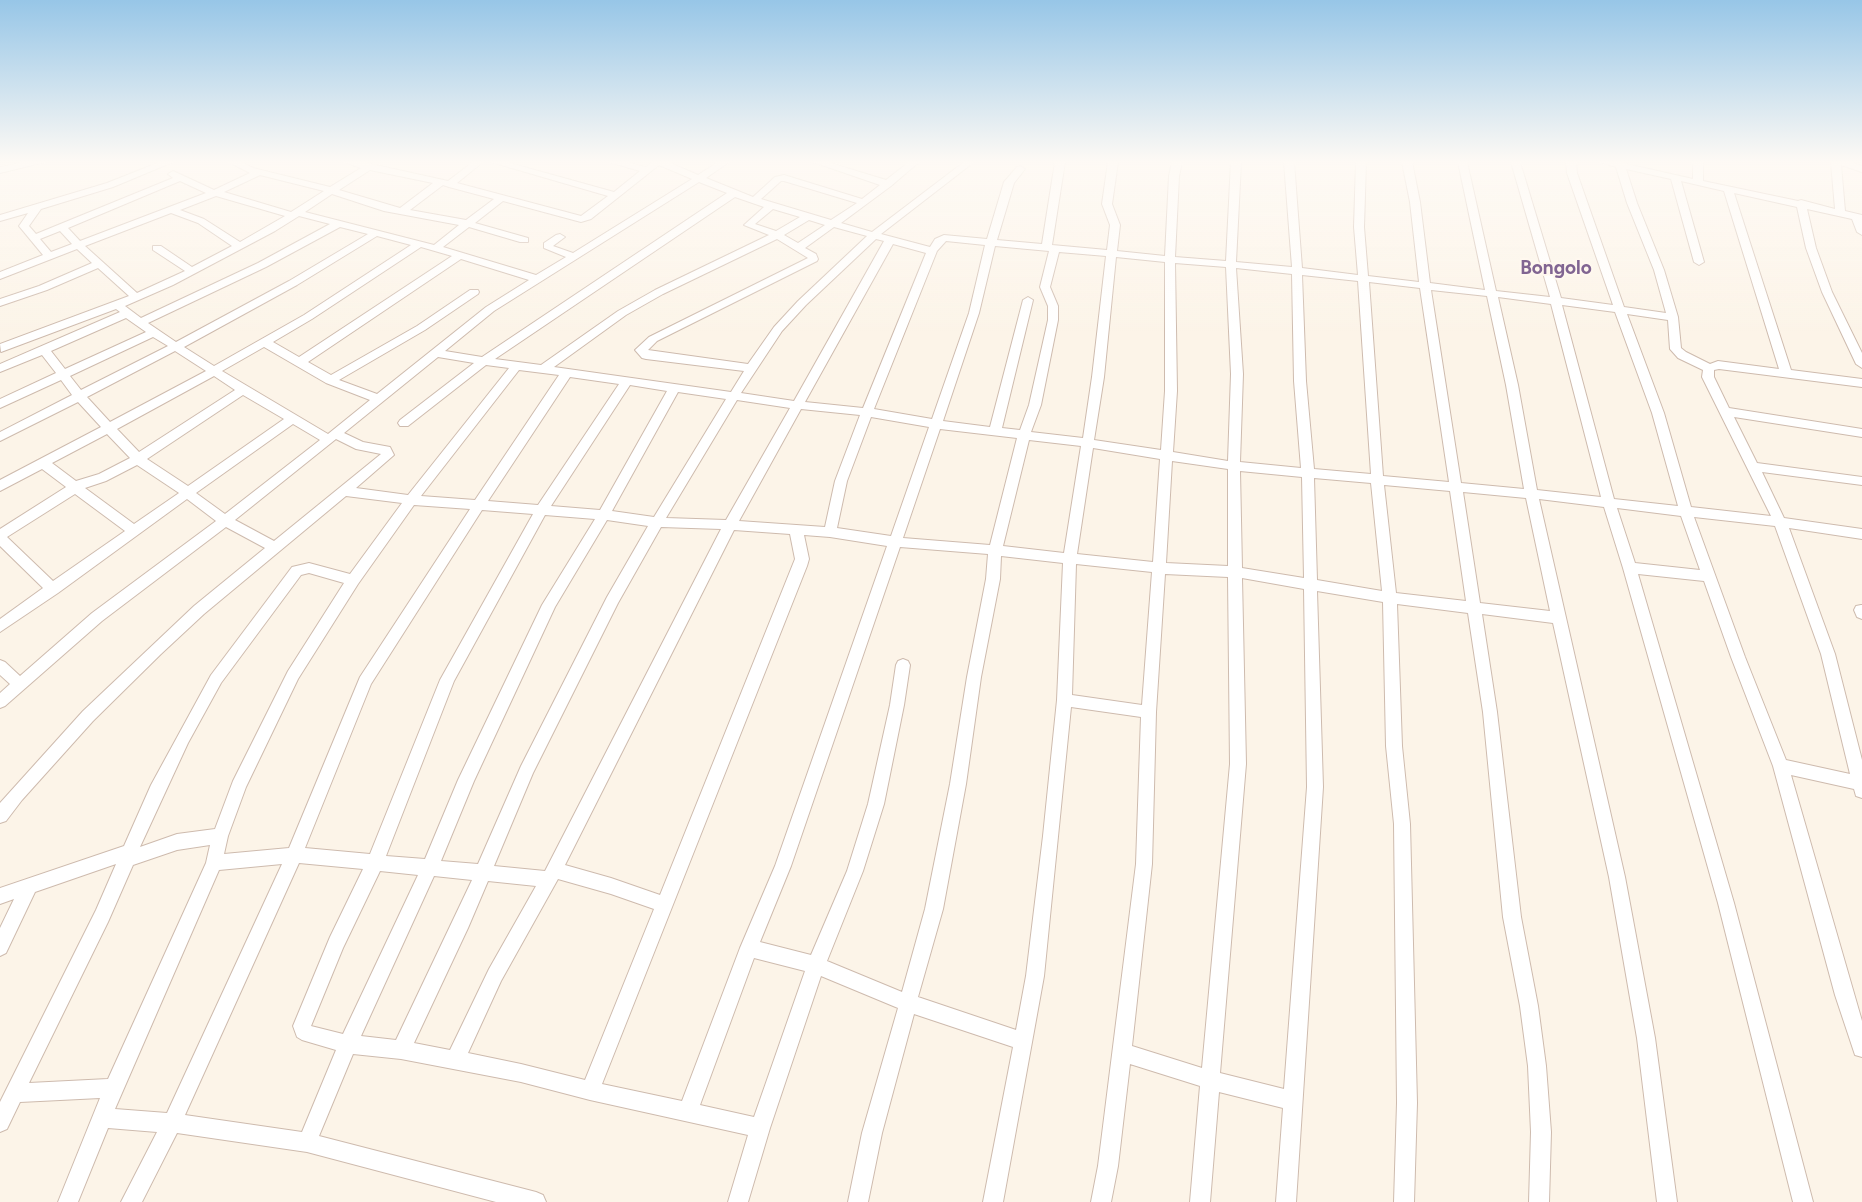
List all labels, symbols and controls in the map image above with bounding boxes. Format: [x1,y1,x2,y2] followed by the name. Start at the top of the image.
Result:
[1520,257,1592,279] district label: Bongolo

